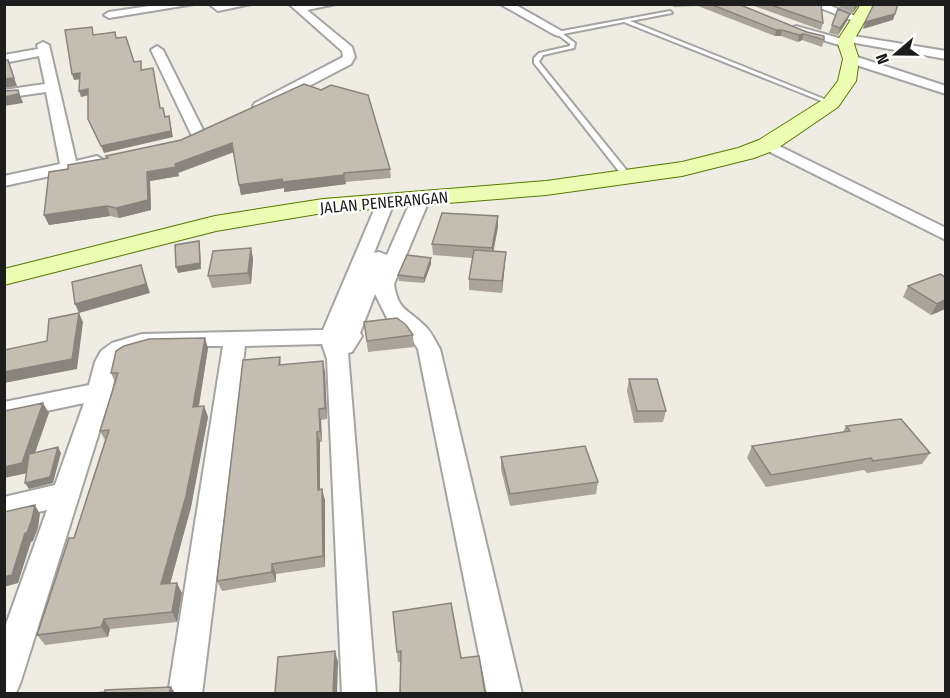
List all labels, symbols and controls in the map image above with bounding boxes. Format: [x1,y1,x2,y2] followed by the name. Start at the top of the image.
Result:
[866,24,926,84] north arrow
[872,51,893,67] text: N
[319,187,449,218] street label: JALAN PENERANGAN

